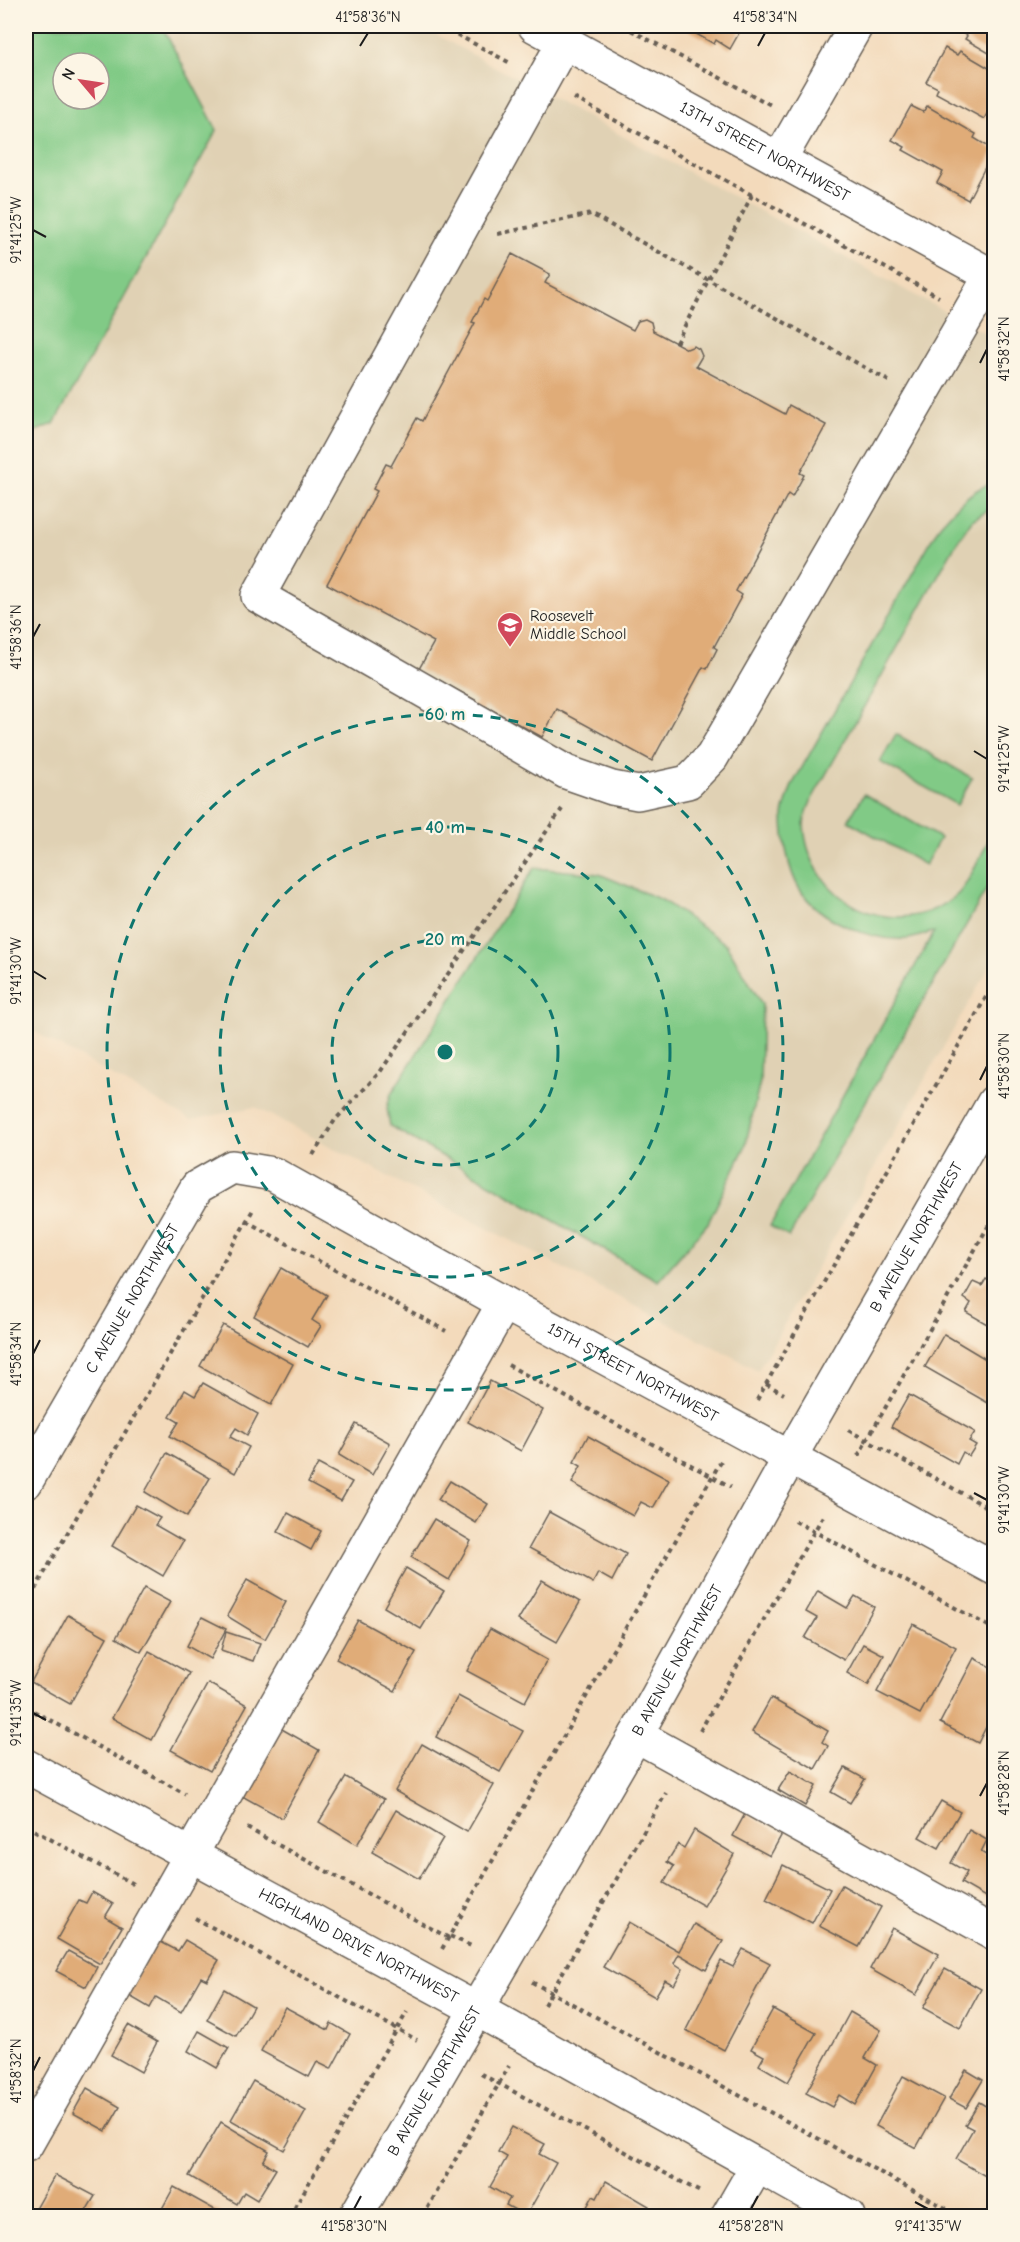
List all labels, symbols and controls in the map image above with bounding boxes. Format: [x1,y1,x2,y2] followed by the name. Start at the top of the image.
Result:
[335,8,401,26] text: 41°58'36"N
[733,8,797,26] text: 41°58'34"N
[51,51,111,111] north arrow
[58,65,79,83] text: N
[677,98,853,206] street label: 13TH STREET NORTHWEST
[7,197,25,263] text: 91°41'25"W
[995,316,1013,382] text: 41°58'32"N
[7,604,25,670] text: 41°58'36"N
[530,607,626,643] place label: Roosevelt Middle School
[495,610,525,648] school or university icon: Roosevelt Middle School
[425,704,465,725] text: 60 m
[995,726,1013,792] text: 91°41'25"W
[425,817,465,838] text: 40 m
[425,929,465,950] text: 20 m
[7,937,25,1005] text: 91°41'30"W
[995,1033,1013,1099] text: 41°58'30"N
[435,1042,455,1062] centre of rings
[866,1158,967,1315] street label: B AVENUE NORTHWEST
[82,1220,183,1377] street label: C AVENUE NORTHWEST
[545,1319,722,1426] street label: 15TH STREET NORTHWEST
[7,1322,25,1386] text: 41°58'34"N
[995,1466,1013,1534] text: 91°41'30"W
[628,1581,727,1739] street label: B AVENUE NORTHWEST
[7,1680,25,1746] text: 91°41'35"W
[995,1750,1013,1816] text: 41°58'28"N
[256,1884,462,2007] street label: HIGHLAND DRIVE NORTHWEST
[384,2003,485,2159] street label: B AVENUE NORTHWEST
[7,2038,25,2104] text: 41°58'32"N
[321,2217,387,2235] text: 41°58'30"N
[718,2217,784,2235] text: 41°58'28"N
[895,2217,961,2235] text: 91°41'35"W

